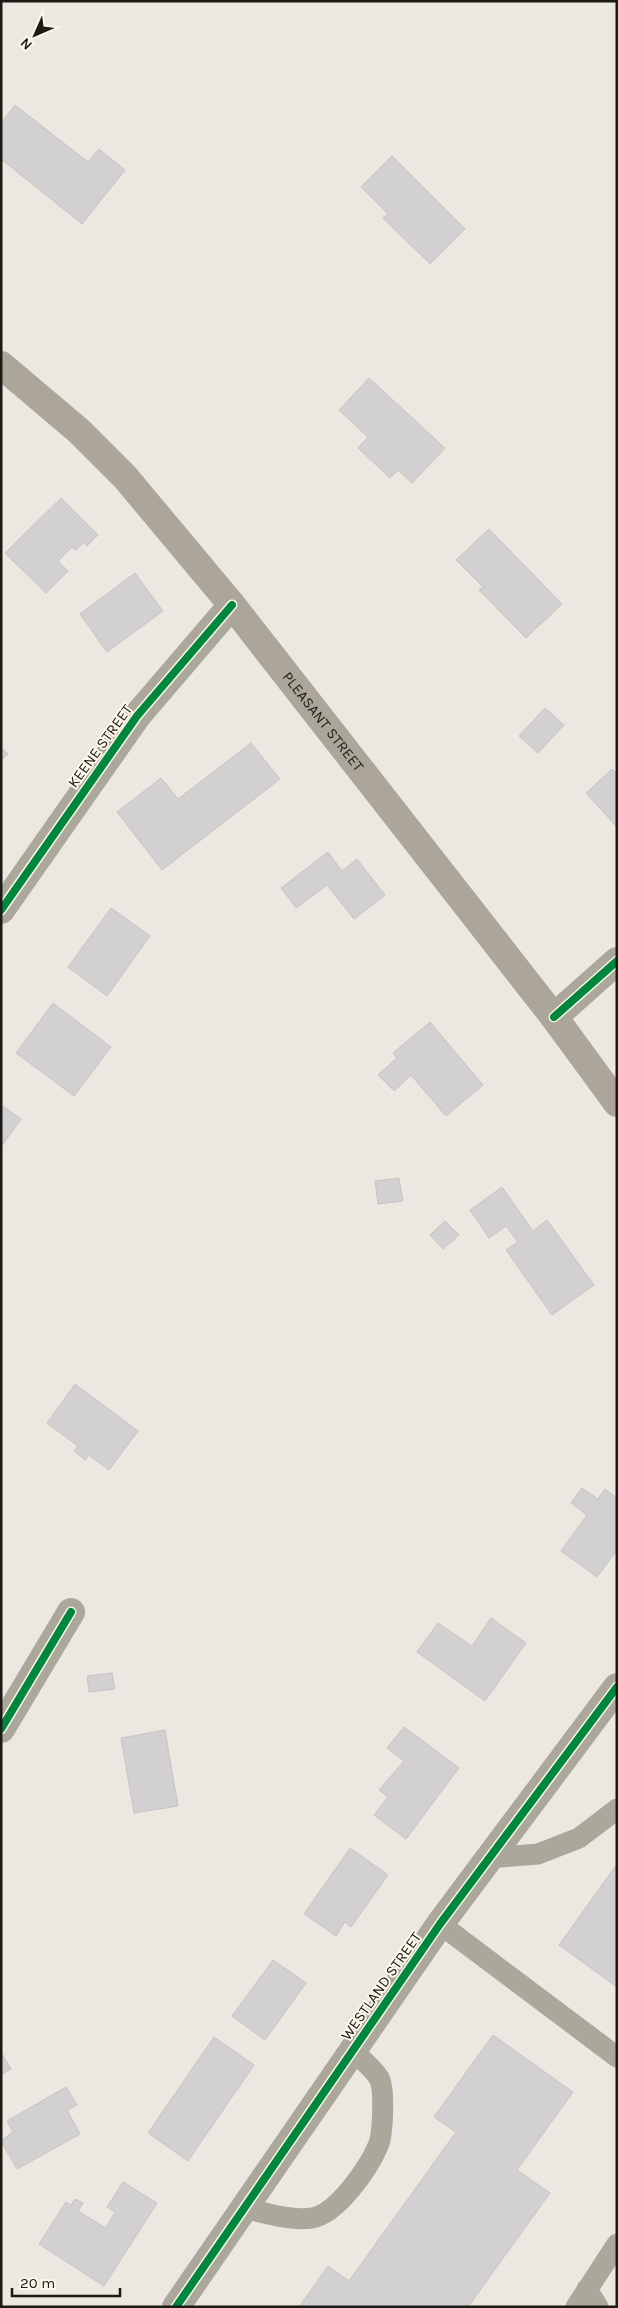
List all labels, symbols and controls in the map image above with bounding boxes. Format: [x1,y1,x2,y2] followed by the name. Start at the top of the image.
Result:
[10,10,60,60] north arrow
[17,34,36,53] text: N
[279,668,368,775] street label: PLEASANT STREET
[64,701,136,791] street label: KEENE STREET
[337,1928,425,2044] street label: WESTLAND STREET
[12,2266,120,2298] scale bar
[20,2274,55,2292] text: 20 m

